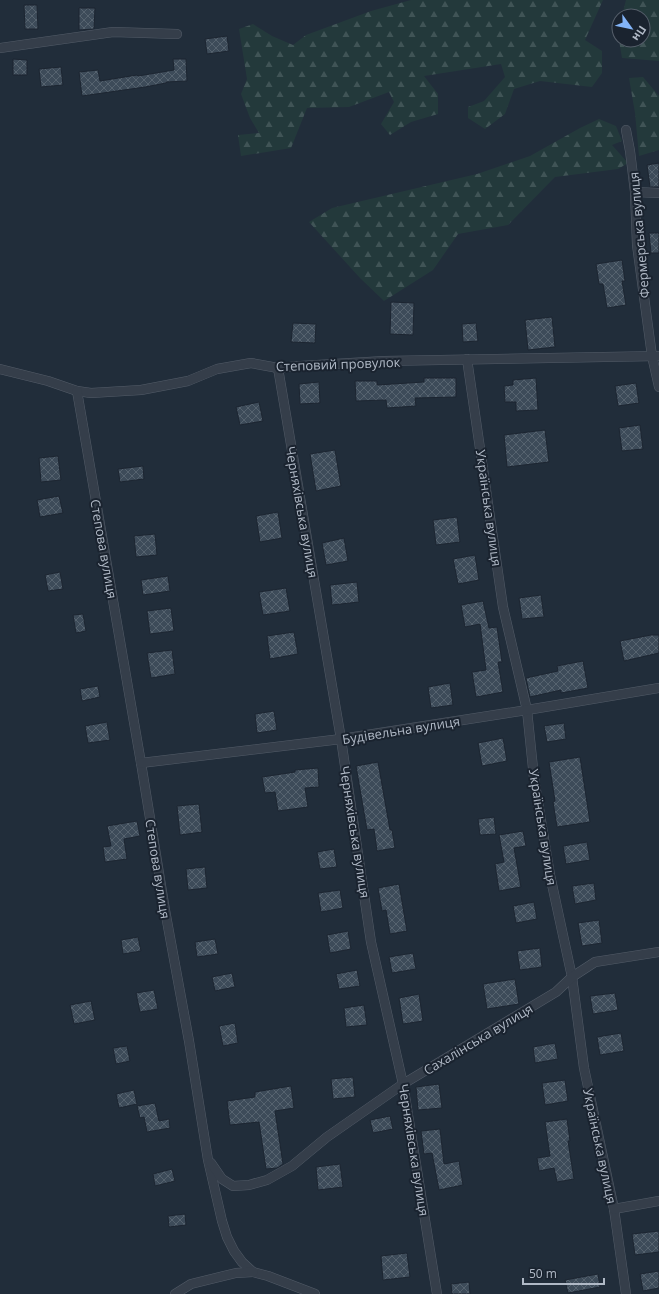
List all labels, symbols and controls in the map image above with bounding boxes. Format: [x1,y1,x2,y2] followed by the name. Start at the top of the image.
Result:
[611,8,651,48] north arrow
[629,23,650,44] text: Пн
[625,171,653,299] street label: Фермерська вулиця
[275,353,401,375] street label: Степовий провулок
[282,445,322,579] street label: Черняхівська вулиця
[472,448,506,568] street label: Українська вулиця
[86,498,122,600] street label: Степова вулиця
[341,712,461,748] street label: Будівельна вулиця
[336,765,374,899] street label: Черняхівська вулиця
[525,767,561,887] street label: Українська вулиця
[141,818,175,920] street label: Степова вулиця
[420,999,536,1079] street label: Сахалінська вулиця
[395,1083,433,1217] street label: Черняхівська вулиця
[579,1087,621,1205] street label: Українська вулиця
[523,1260,604,1286] scale bar
[529,1265,557,1282] text: 50 m

